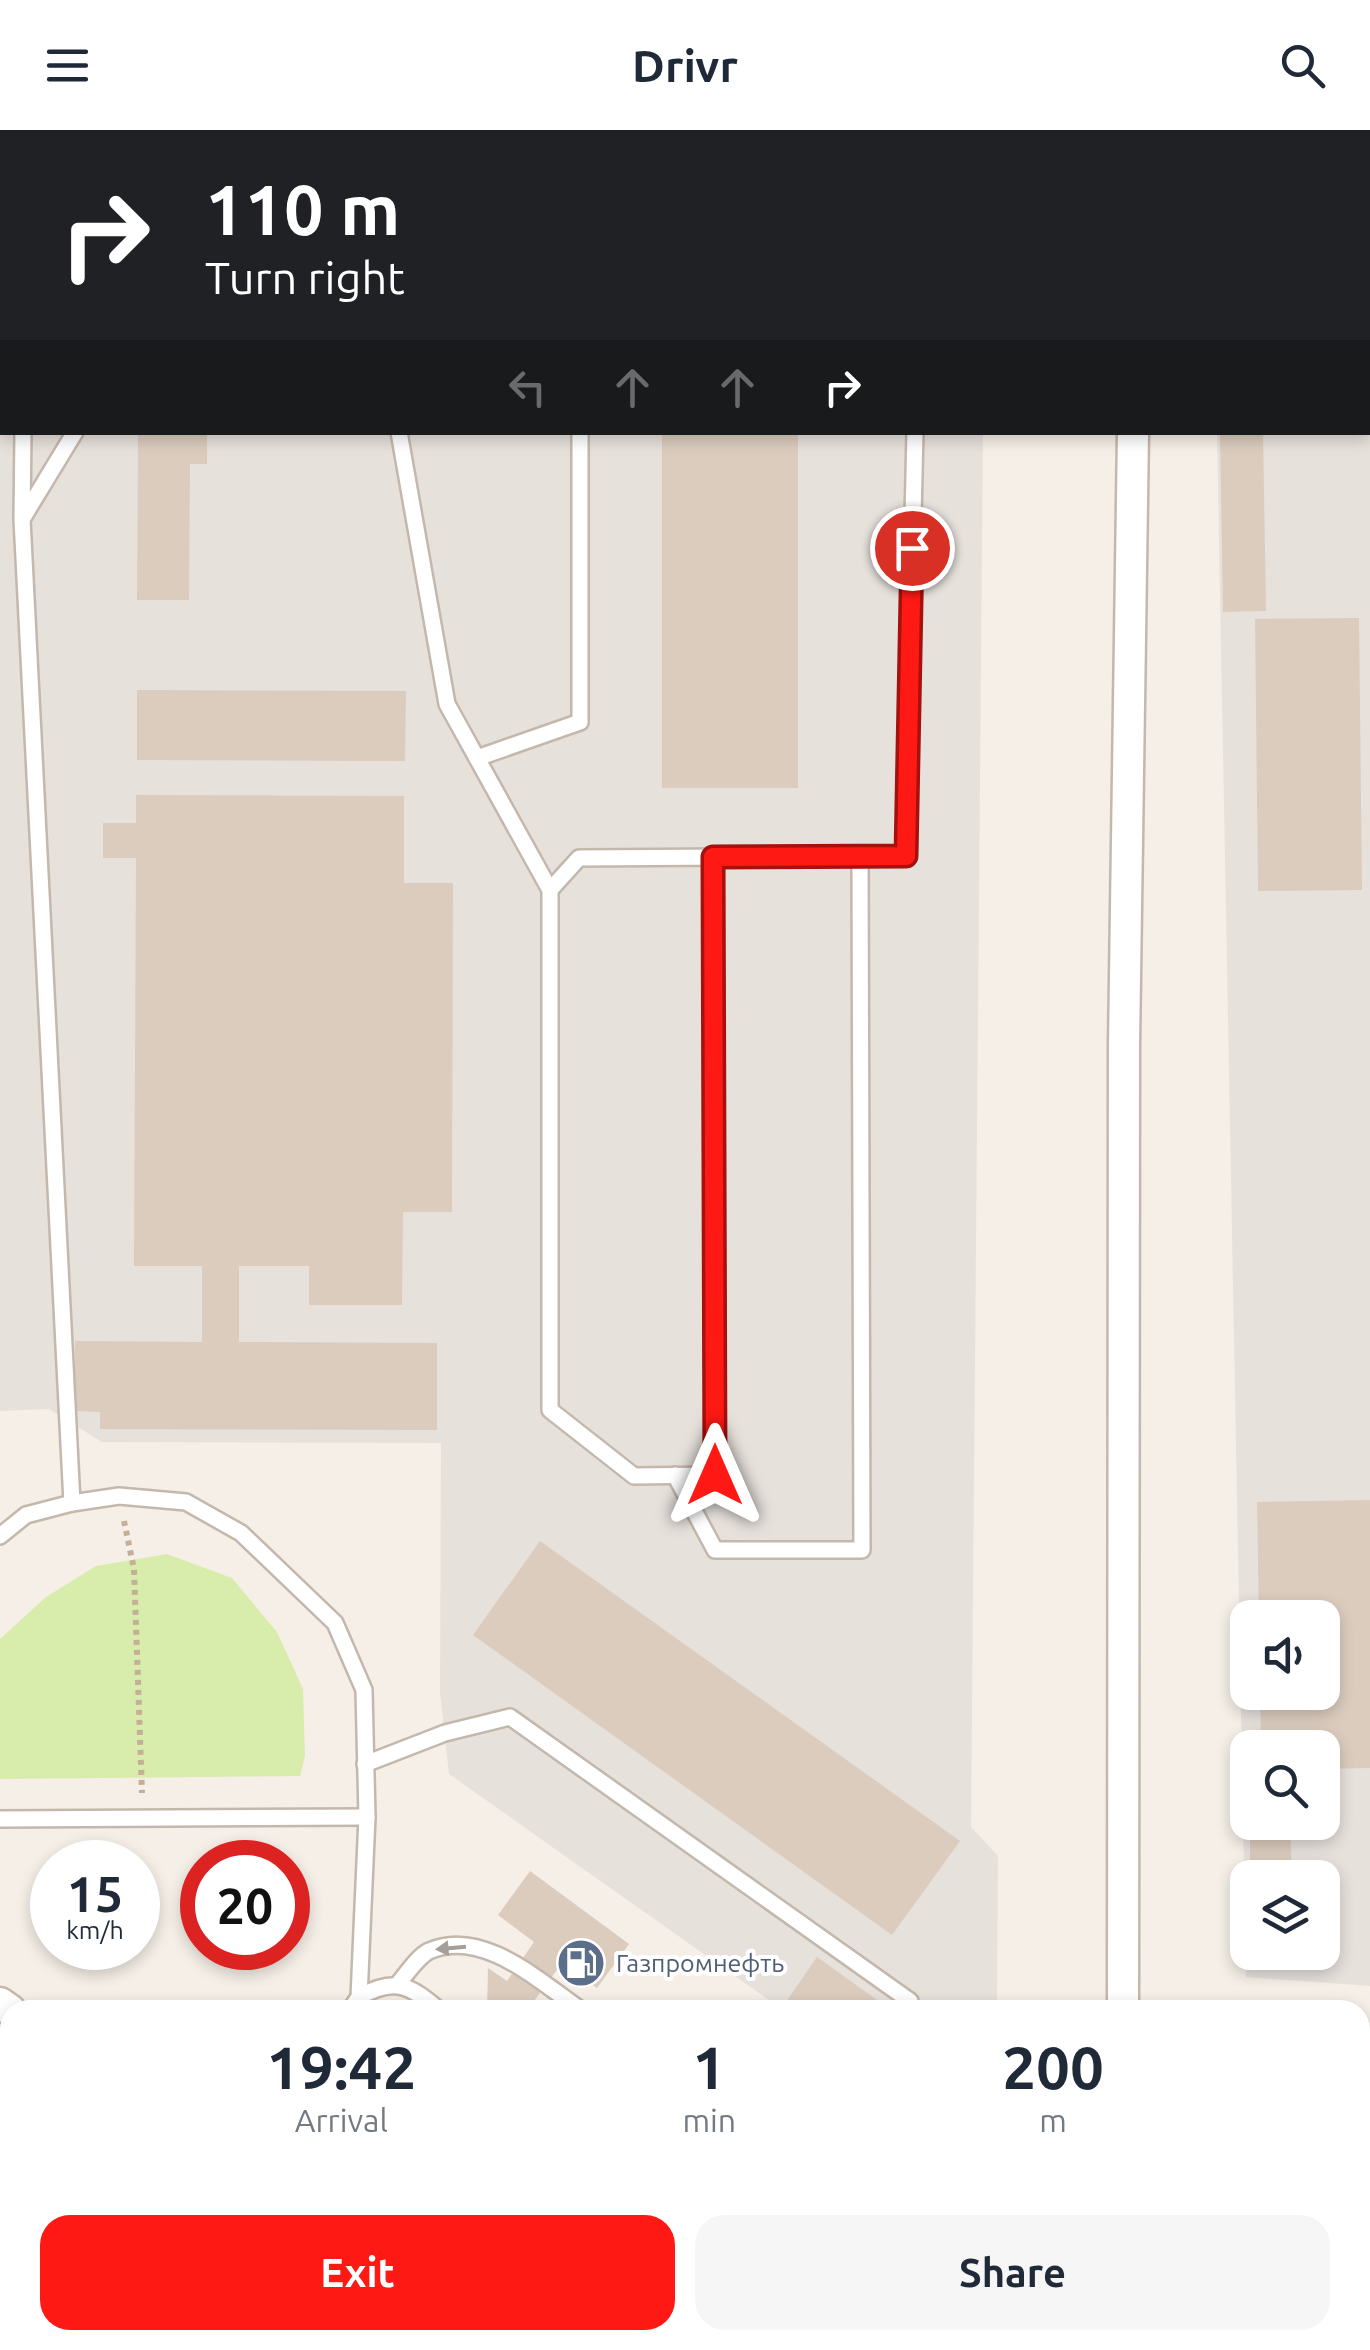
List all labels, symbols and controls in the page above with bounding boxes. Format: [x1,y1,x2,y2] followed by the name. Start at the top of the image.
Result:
[40,38,95,93] icon: menu
[1275,38,1330,93] icon: search
[632,40,738,91] text: Drivr
[40,170,170,300] icon: right
[205,170,400,248] text: 110 m
[205,252,405,303] text: Turn right
[500,360,555,415] icon: left
[605,360,660,415] icon: ahead
[710,360,765,415] icon: ahead
[815,360,870,415] icon: right
[870,506,955,591] pin
[885,521,940,576] icon: arrive
[663,1423,767,1527] position arrow
[1230,1600,1340,1970] map controls
[1230,1600,1340,1710] button: sound
[1230,1730,1340,1840] button: search
[180,1840,310,1970] speed limit sign: 20
[1230,1860,1340,1970] button: layers
[67,1865,123,1921] text: 15
[66,1916,124,1944] text: km/h
[555,1937,607,1989] fuel station icon: Газпромнефть
[435,1941,467,1957] one-way arrow
[616,1949,784,1977] place label: Газпромнефть
[266,2033,416,2100] text: 19:42
[692,2033,726,2100] text: 1
[1002,2033,1104,2100] text: 200
[295,2102,388,2138] text: Arrival
[682,2102,736,2138] text: min
[1039,2102,1067,2138] text: m
[40,2215,675,2330] button: Exit
[695,2215,1330,2330] button: Share

